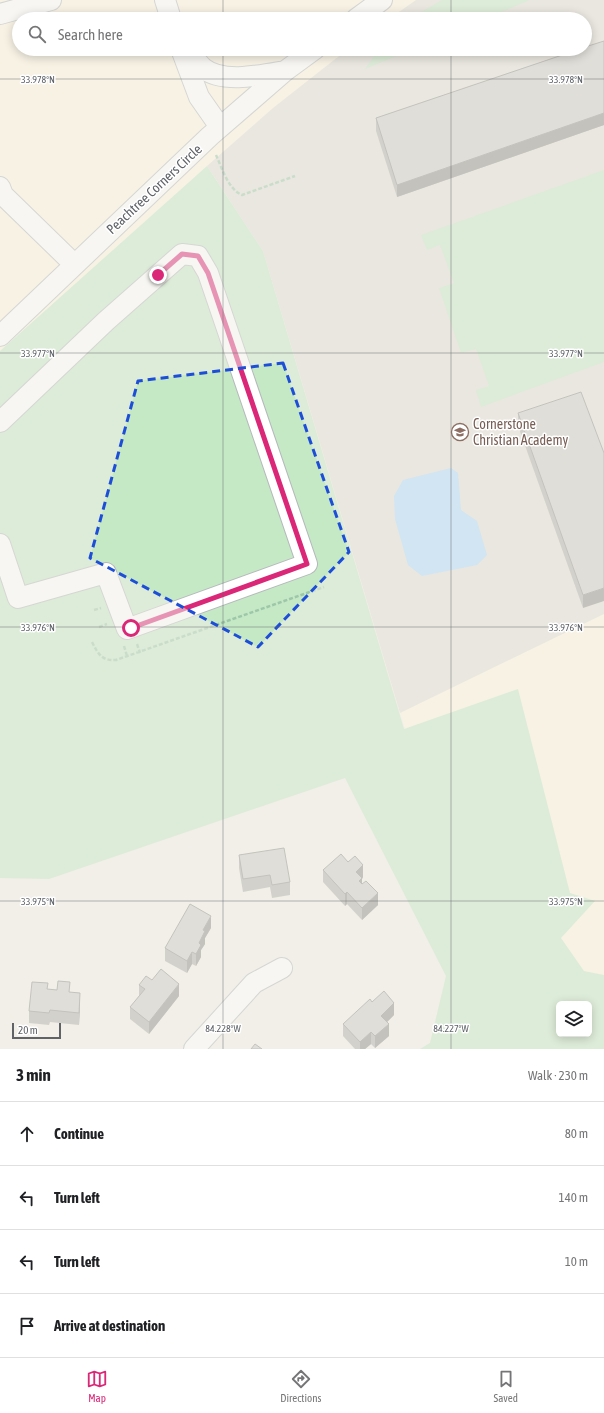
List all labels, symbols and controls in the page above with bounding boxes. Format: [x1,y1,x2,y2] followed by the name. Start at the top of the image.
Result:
[12,12,592,56] search box
[26,23,48,45] icon: search
[58,26,123,43] text: Search here
[21,74,55,85] text: 33.978°N
[549,74,583,85] text: 33.978°N
[103,141,205,237] street label: Peachtree Corners Circle
[149,266,167,284] route end
[21,348,55,359] text: 33.977°N
[549,348,583,359] text: 33.977°N
[473,416,568,448] place label: Cornerstone Christian Academy
[450,422,470,442] school or university icon: Cornerstone Christian Academy
[122,619,140,637] route start
[21,622,55,633] text: 33.976°N
[549,622,583,633] text: 33.976°N
[21,896,55,907] text: 33.975°N
[549,896,583,907] text: 33.975°N
[556,1001,592,1037] map controls
[556,1001,592,1037] button: layers
[12,1021,61,1040] scale bar
[205,1023,241,1034] text: 84.228°W
[433,1023,469,1034] text: 84.227°W
[18,1024,38,1036] text: 20 m
[16,1065,51,1085] text: 3 min
[528,1068,588,1083] text: Walk · 230 m
[16,1123,38,1145] icon: ahead
[54,1125,104,1142] text: Continue
[565,1126,588,1141] text: 80 m
[16,1187,38,1209] icon: left
[54,1189,100,1206] text: Turn left
[559,1190,588,1205] text: 140 m
[16,1251,38,1273] icon: left
[54,1253,100,1270] text: Turn left
[565,1254,588,1269] text: 10 m
[16,1315,38,1337] icon: arrive
[54,1317,165,1334] text: Arrive at destination
[86,1368,108,1404] tab: Map
[280,1368,321,1404] tab: Directions
[494,1368,518,1404] tab: Saved

